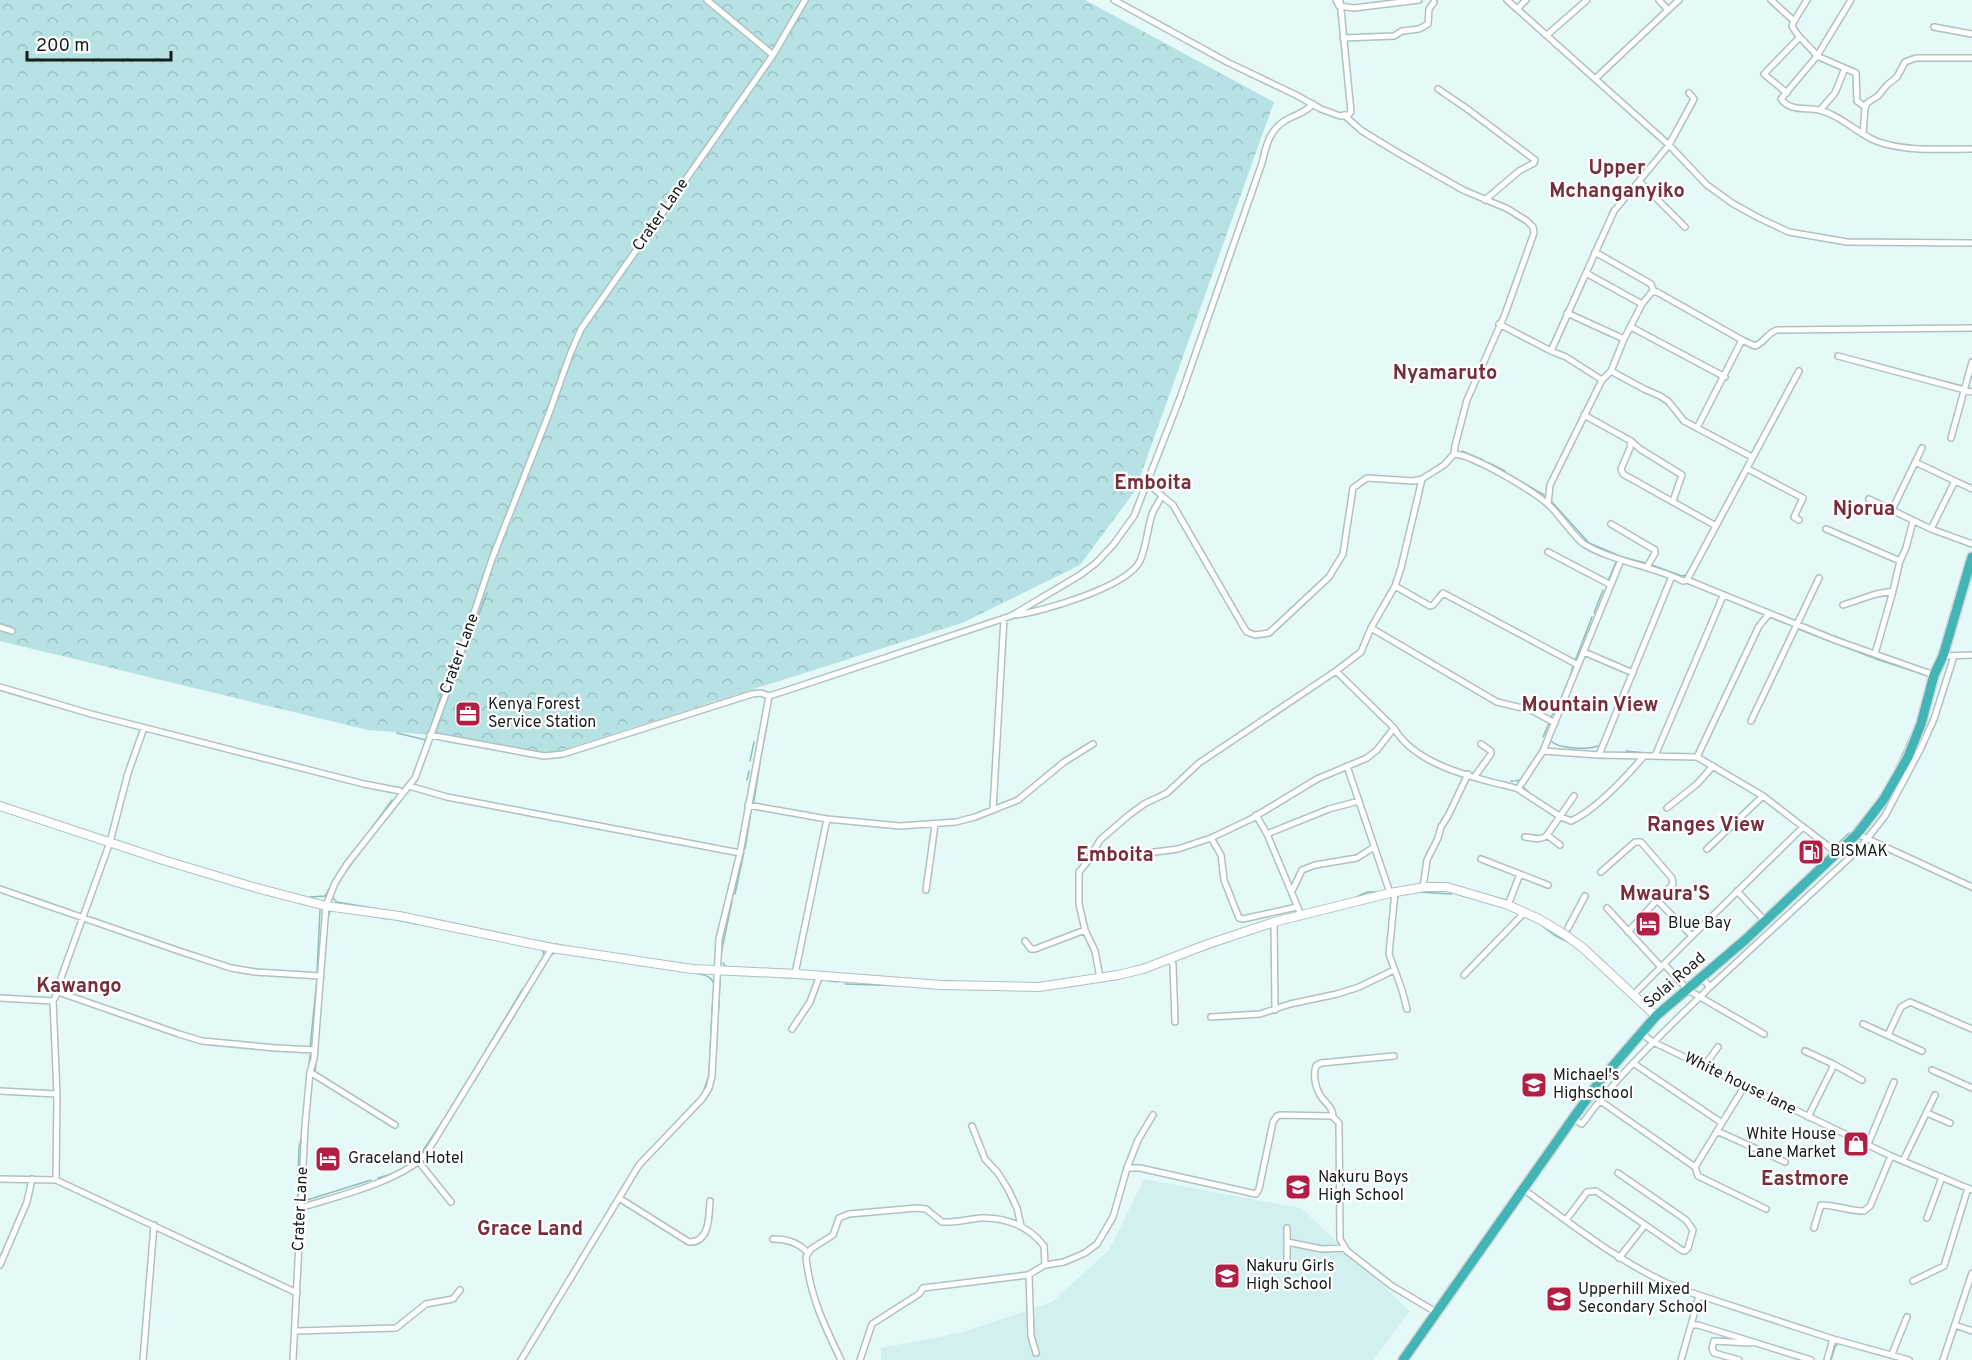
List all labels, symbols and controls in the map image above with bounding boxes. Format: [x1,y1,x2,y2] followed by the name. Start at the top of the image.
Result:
[27,24,171,62] scale bar
[36,35,89,58] text: 200 m
[1549,156,1685,205] district label: Upper Mchanganyiko
[629,175,693,255] street label: Crater Lane
[1393,361,1497,387] district label: Nyamaruto
[1114,471,1192,497] district label: Emboita
[1833,497,1895,523] district label: Njorua
[436,611,484,697] street label: Crater Lane
[1522,693,1658,719] district label: Mountain View
[488,695,596,733] place label: Kenya Forest Service Station
[453,699,483,729] office icon: Kenya Forest Service Station
[1647,813,1765,839] district label: Ranges View
[1796,837,1826,867] fuel station icon: BISMAK
[1830,842,1888,862] place label: BISMAK
[1076,843,1154,869] district label: Emboita
[1620,882,1710,908] district label: Mwaura'S
[1633,909,1663,939] hotel icon: Blue Bay
[1668,914,1731,934] place label: Blue Bay
[1640,949,1710,1013] street label: Solai Road
[36,974,122,1000] district label: Kawango
[1681,1048,1799,1120] street label: White house lane
[1553,1066,1633,1104] place label: Michael's Highschool
[1519,1070,1549,1100] school or university icon: Michael's Highschool
[1746,1125,1836,1163] place label: White House Lane Market
[1841,1129,1871,1159] shop icon: White House Lane Market
[313,1144,343,1174] hotel icon: Graceland Hotel
[348,1149,464,1169] place label: Graceland Hotel
[289,1166,313,1252] street label: Crater Lane
[1761,1167,1849,1193] district label: Eastmore
[1318,1168,1409,1206] place label: Nakuru Boys High School
[1283,1172,1313,1202] school or university icon: Nakuru Boys High School
[477,1217,583,1243] district label: Grace Land
[1246,1257,1334,1295] place label: Nakuru Girls High School
[1212,1261,1242,1291] school or university icon: Nakuru Girls High School
[1578,1280,1707,1318] place label: Upperhill Mixed Secondary School
[1544,1284,1574,1314] school or university icon: Upperhill Mixed Secondary School

